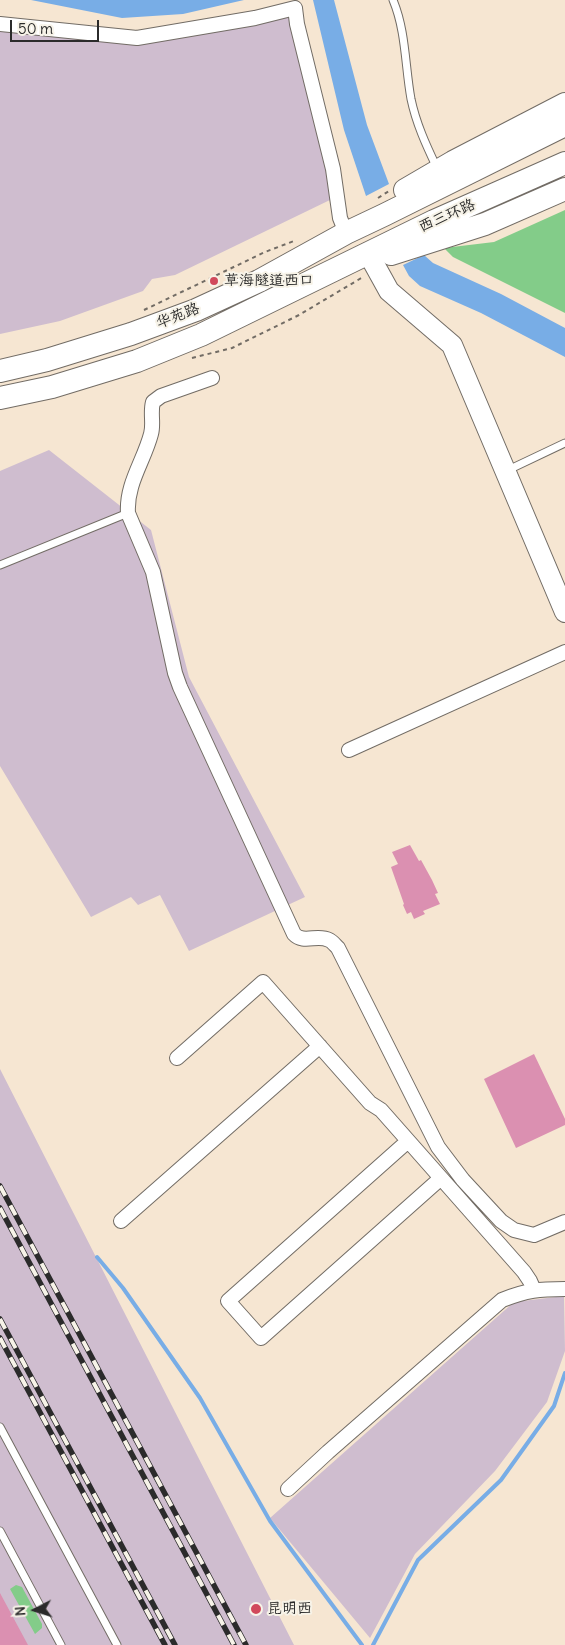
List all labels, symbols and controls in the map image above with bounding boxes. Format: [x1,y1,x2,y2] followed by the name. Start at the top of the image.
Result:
[12,10,101,42] scale bar
[18,19,53,38] text: 50 m
[416,196,478,236] street label: 西三环路
[224,272,314,290] place label: 草海隧道西口
[208,275,220,287] marker: 草海隧道西口
[154,300,202,332] street label: 华苑路
[10,1585,60,1635] north arrow
[267,1600,312,1618] place label: 昆明西
[249,1602,263,1616] marker: 昆明西
[11,1606,29,1617] text: N

